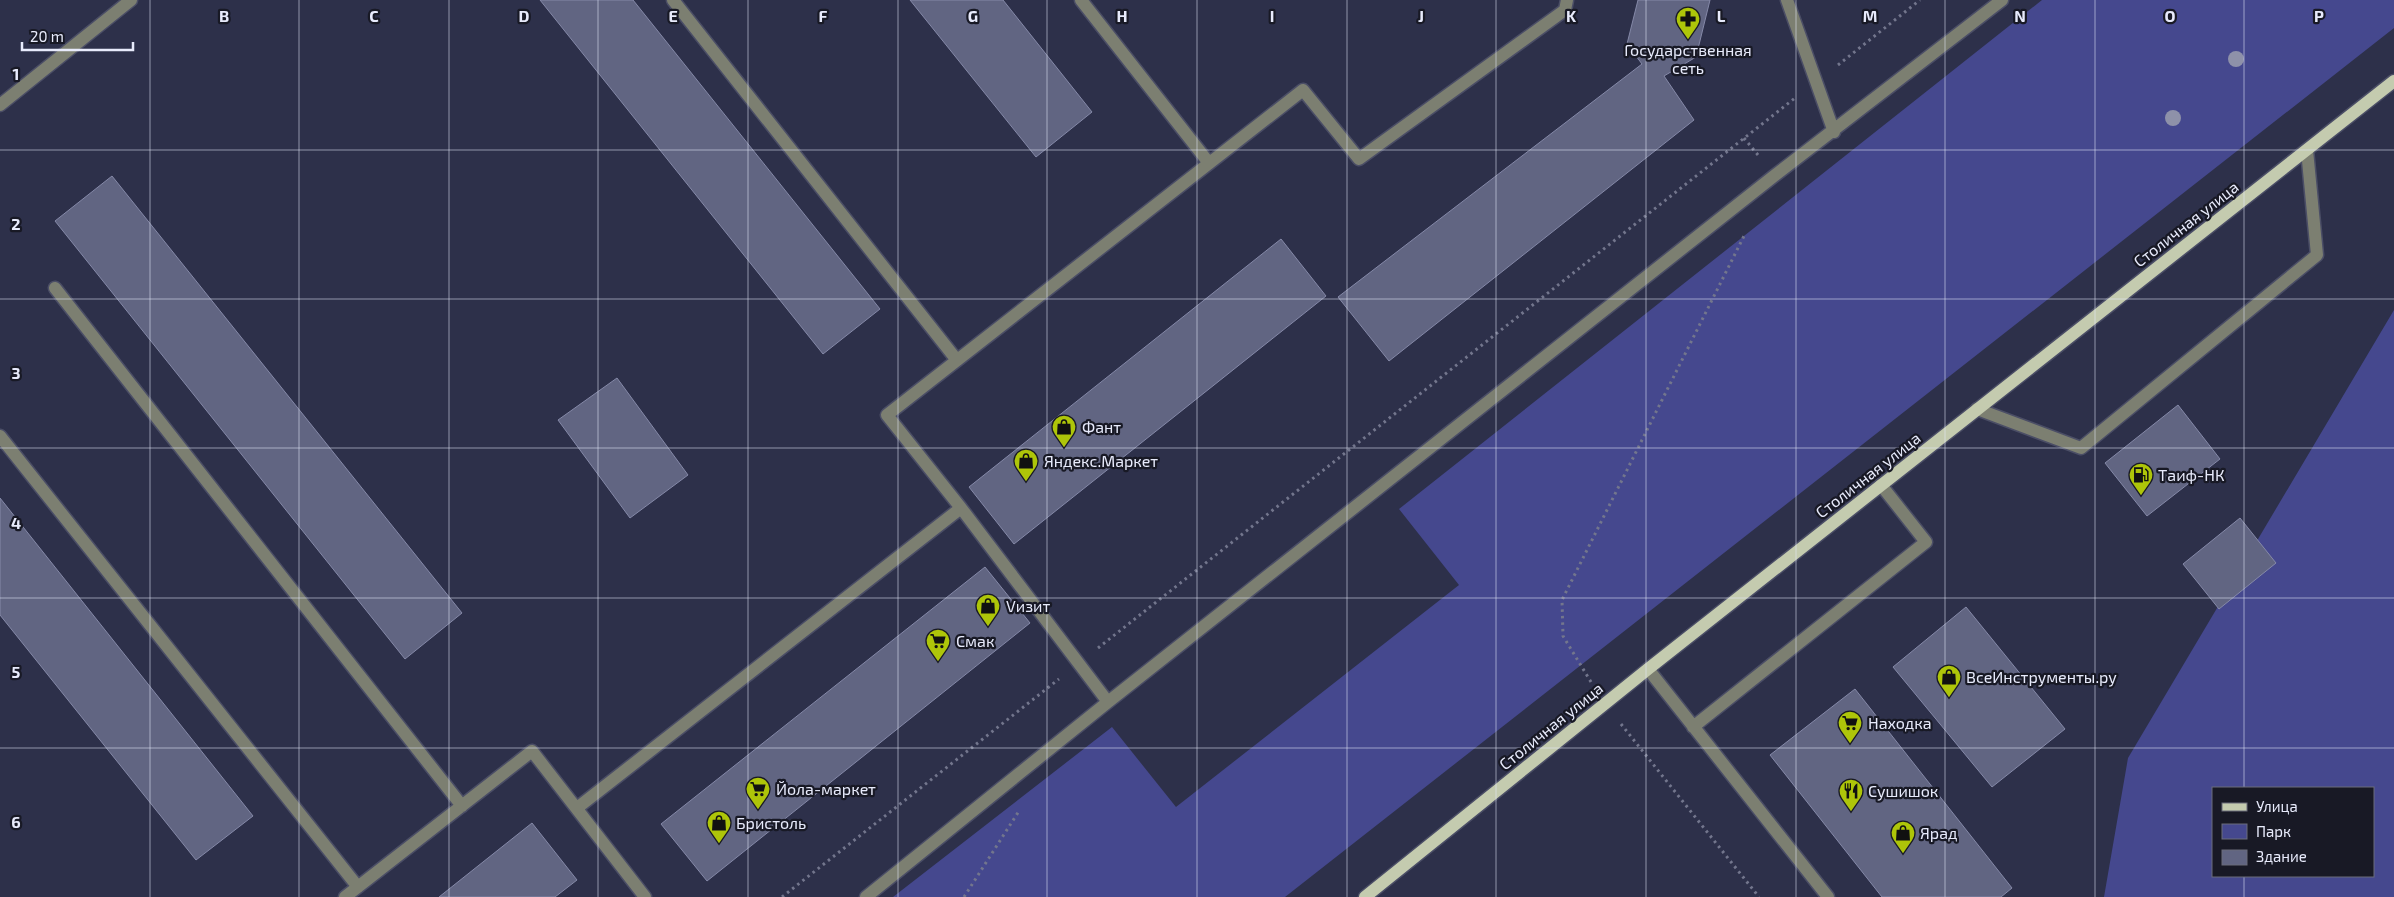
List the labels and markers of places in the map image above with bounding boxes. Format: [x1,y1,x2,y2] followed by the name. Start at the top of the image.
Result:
[1675,6,1701,40] pharmacy icon: Государственная сеть
[1624,40,1752,77] place label: Государственная сеть
[1051,414,1077,448] shop icon: Фант
[1082,417,1121,436] place label: Фант
[1013,448,1039,482] shop icon: Яндекс.Маркет
[1044,451,1158,470] place label: Яндекс.Маркет
[2128,462,2154,496] fuel station icon: Таиф-НК
[2158,465,2225,484] place label: Таиф-НК
[975,593,1001,627] shop icon: Vизит
[1006,596,1050,615] place label: Vизит
[925,628,951,662] supermarket icon: Смак
[956,631,995,650] place label: Смак
[1936,664,1962,698] shop icon: ВсеИнструменты.ру
[1966,667,2117,687] place label: ВсеИнструменты.ру
[1837,710,1863,744] supermarket icon: Находка
[1868,713,1932,732] place label: Находка
[745,776,771,810] supermarket icon: Йола-маркет
[1838,778,1864,812] restaurant icon: Сушишок
[776,779,876,798] place label: Йола-маркет
[1868,781,1939,801] place label: Сушишок
[706,810,732,844] shop icon: Бристоль
[736,813,806,832] place label: Бристоль
[1890,820,1916,854] shop icon: Ярад
[1920,823,1957,842] place label: Ярад

